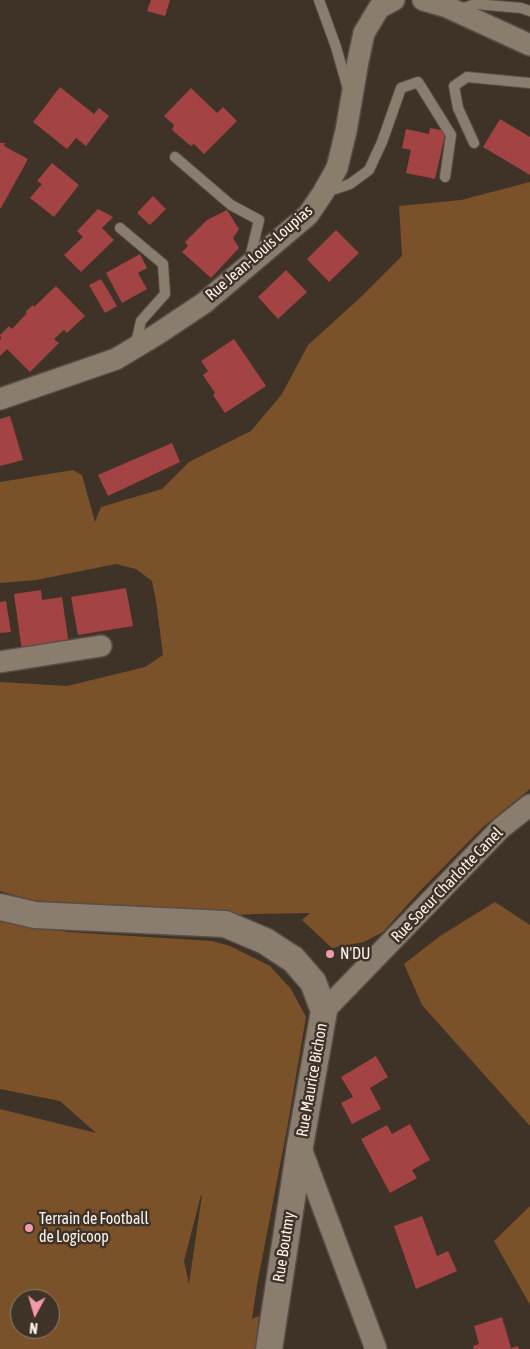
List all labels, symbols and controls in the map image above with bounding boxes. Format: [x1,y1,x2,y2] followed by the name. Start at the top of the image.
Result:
[202,201,316,305] street label: Rue Jean-Louis Loupias
[387,823,507,947] street label: Rue Soeur Charlotte Canel
[340,944,370,964] place label: N'DU
[324,948,336,960] marker: N'DU
[293,1022,331,1138] street label: Rue Maurice Bichon
[39,1209,149,1247] place label: Terrain de Football de Logicoop
[269,1211,299,1283] street label: Rue Boutmy
[23,1222,35,1234] marker: Terrain de Football de Logicoop
[10,1289,60,1339] north arrow
[29,1320,38,1336] text: N

